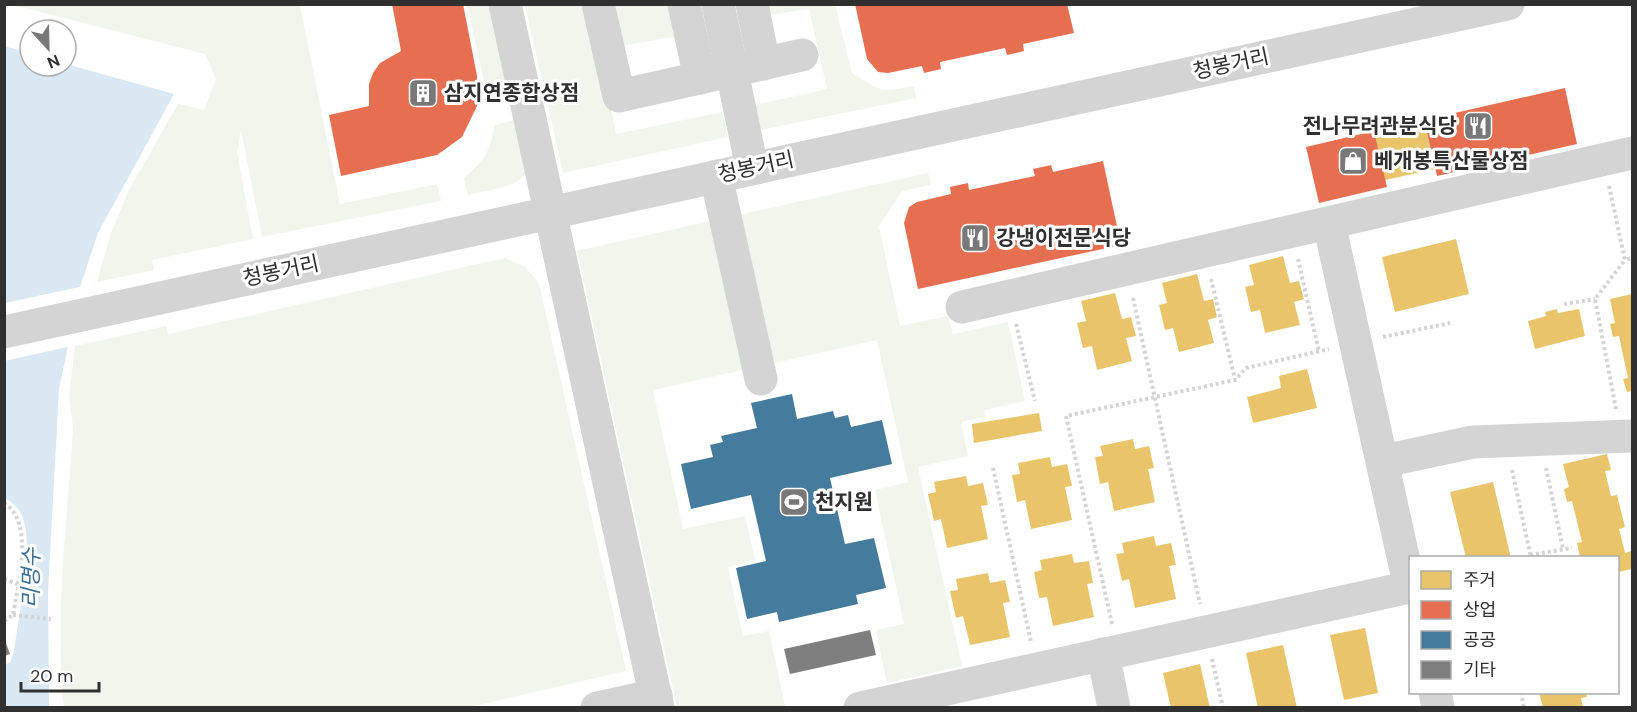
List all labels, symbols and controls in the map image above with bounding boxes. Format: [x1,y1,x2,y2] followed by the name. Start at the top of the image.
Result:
[18,18,78,78] north arrow
[1190,42,1272,86] street label: 청봉거리
[44,50,63,73] text: N
[407,77,439,109] building icon: 삼지연종합상점
[444,79,579,107] place label: 삼지연종합상점
[1462,110,1494,142] restaurant icon: 전나무려관분식당
[1302,112,1457,140] place label: 전나무려관분식당
[715,145,797,189] street label: 청봉거리
[1337,145,1369,177] shop icon: 베개봉특산물상점
[1374,147,1529,175] place label: 베개봉특산물상점
[959,222,991,254] restaurant icon: 강냉이전문식당
[996,224,1131,252] place label: 강냉이전문식당
[240,249,322,293] street label: 청봉거리
[778,486,810,518] sports icon: 천지원
[815,488,873,516] place label: 천지원
[16,547,46,609] water label: 리명수
[1409,556,1619,694] legend
[1463,568,1496,592] text: 주거
[1463,598,1496,622] text: 상업
[1463,628,1496,652] text: 공공
[21,655,99,693] scale bar
[1463,658,1497,682] text: 기타
[30,664,73,688] text: 20 m

